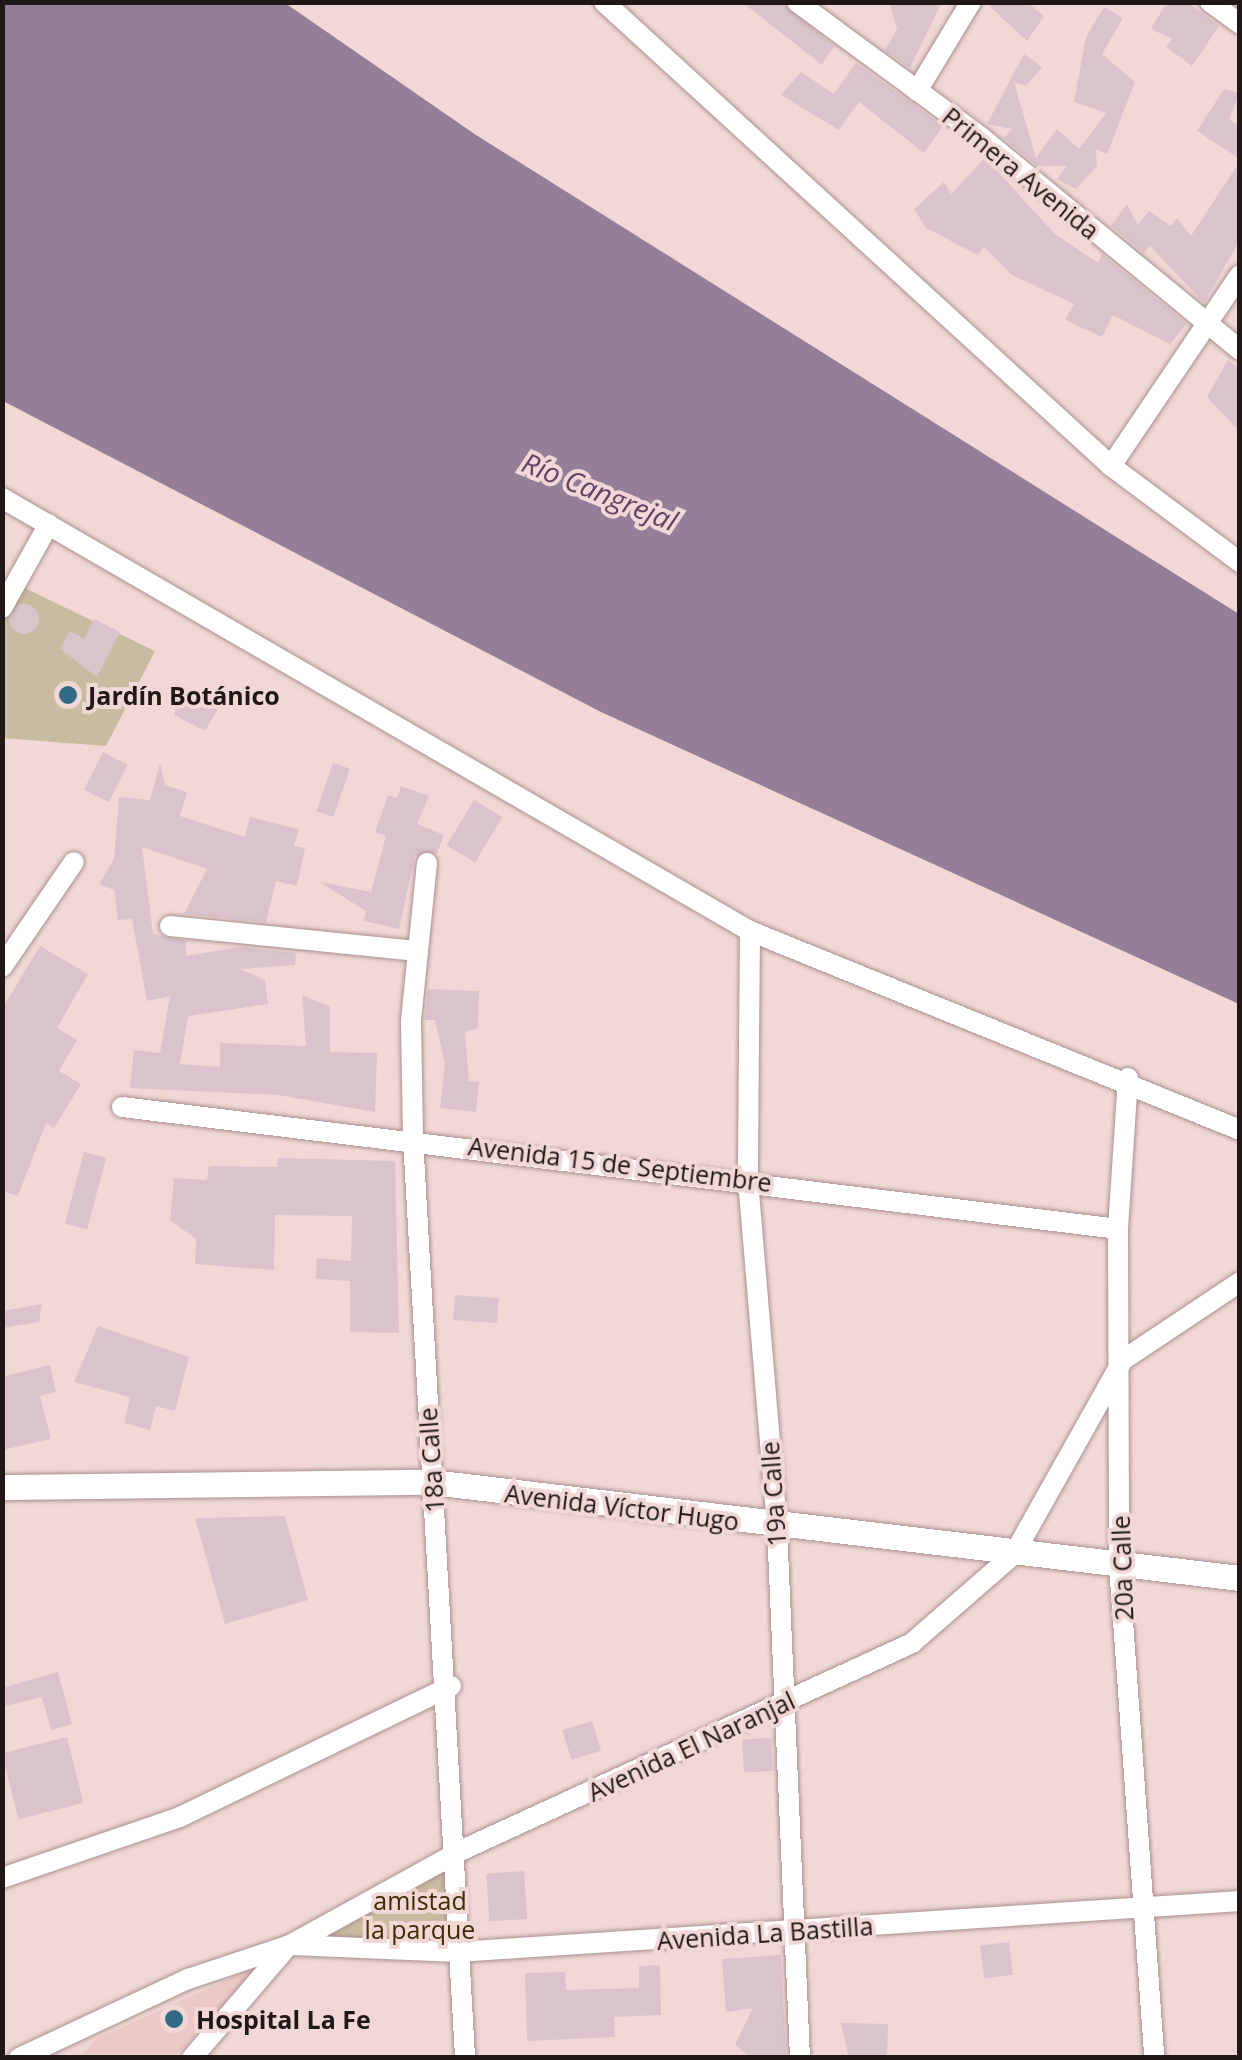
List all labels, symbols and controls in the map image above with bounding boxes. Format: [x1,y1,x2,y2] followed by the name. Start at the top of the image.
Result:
[937,101,1105,245] street label: Primera Avenida
[518,445,682,537] water label: Río Cangrejal
[88,680,280,710] place label: Jardín Botánico
[57,684,79,706] marker: Jardín Botánico
[467,1130,773,1198] street label: Avenida 15 de Septiembre
[412,1406,450,1514] street label: 18a Calle
[754,1440,792,1548] street label: 19a Calle
[503,1478,741,1536] street label: Avenida Víctor Hugo
[1105,1515,1139,1621] street label: 20a Calle
[583,1685,799,1807] street label: Avenida El Naranjal
[365,1886,475,1945] park label: amistad la parque
[656,1910,874,1956] street label: Avenida La Bastilla
[196,2004,371,2034] place label: Hospital La Fe
[161,2006,187,2032] marker: Hospital La Fe

